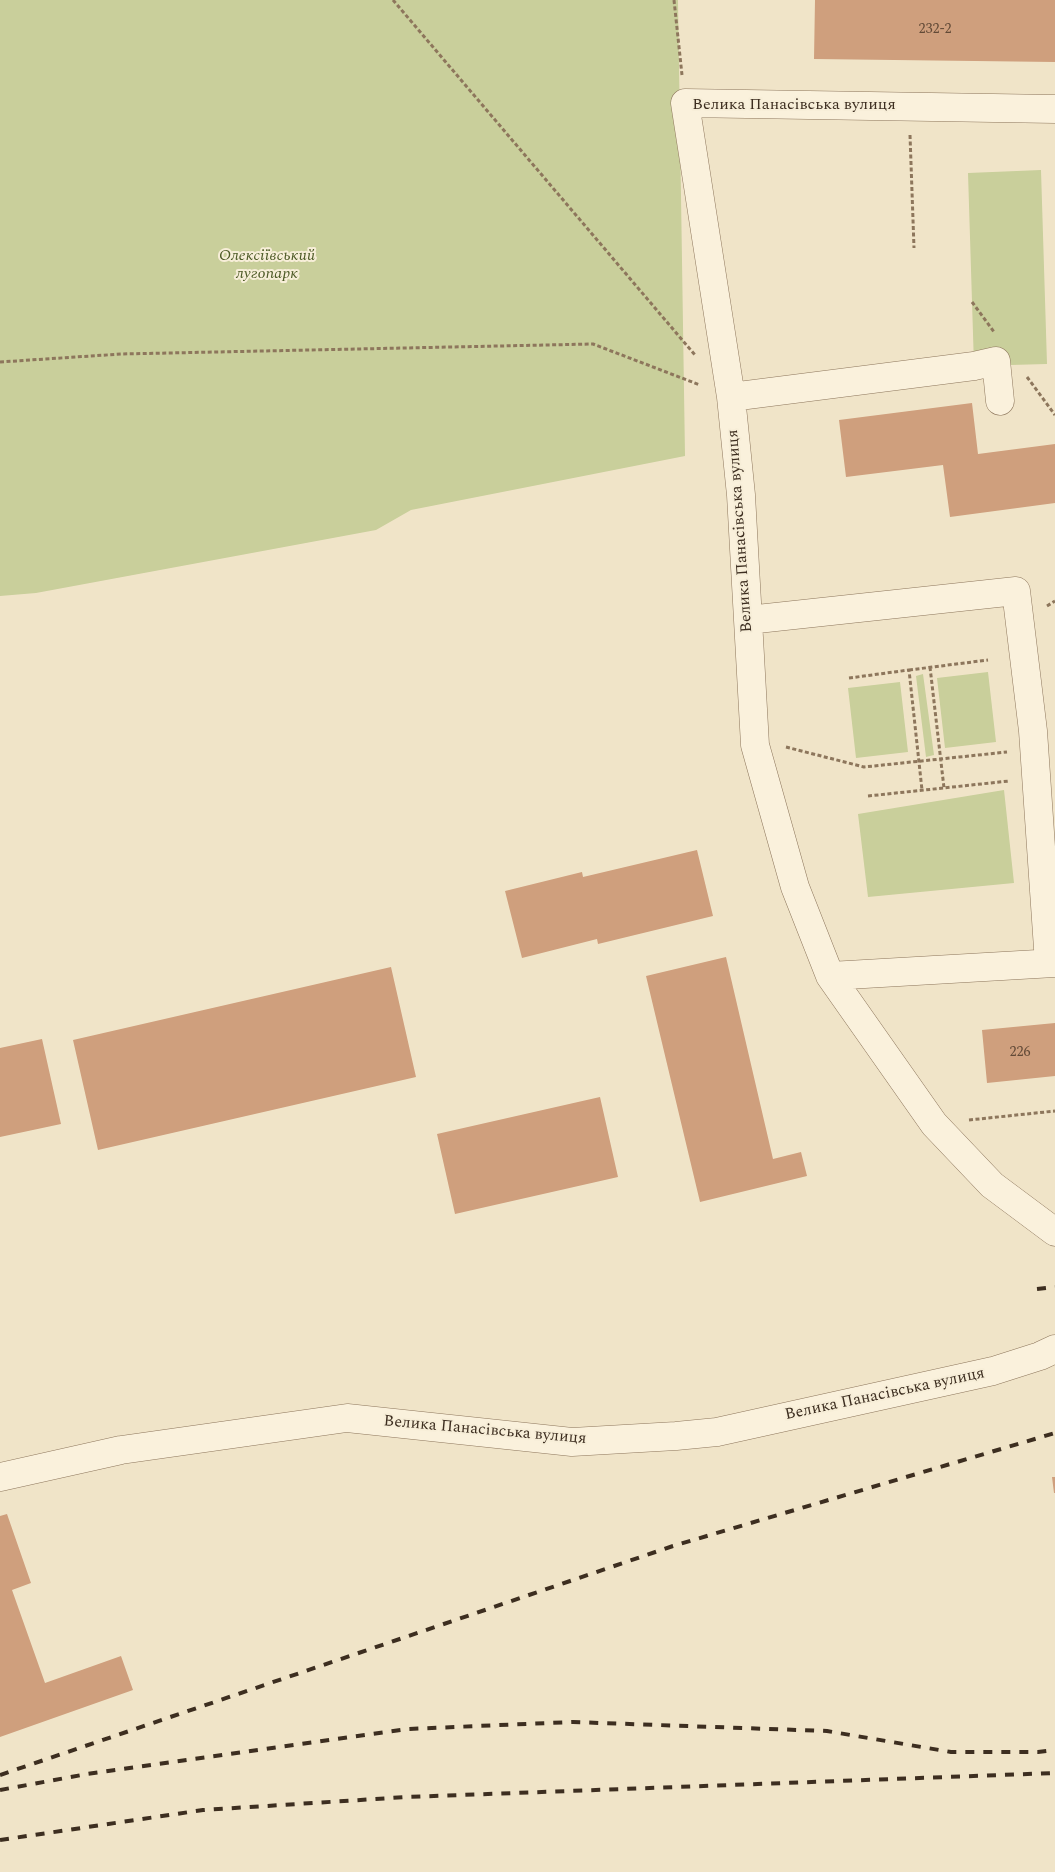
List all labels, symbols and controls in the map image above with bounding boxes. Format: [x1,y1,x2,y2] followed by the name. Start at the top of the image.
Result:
[918,22,952,38] house number: 232-2
[692,96,896,116] street label: Велика Панасівська вулиця
[219,247,315,285] park label: Олексіївський лугопарк
[724,429,758,633] street label: Велика Панасівська вулиця
[1010,1045,1030,1061] house number: 226
[783,1364,987,1426] street label: Велика Панасівська вулиця
[383,1413,587,1449] street label: Велика Панасівська вулиця

